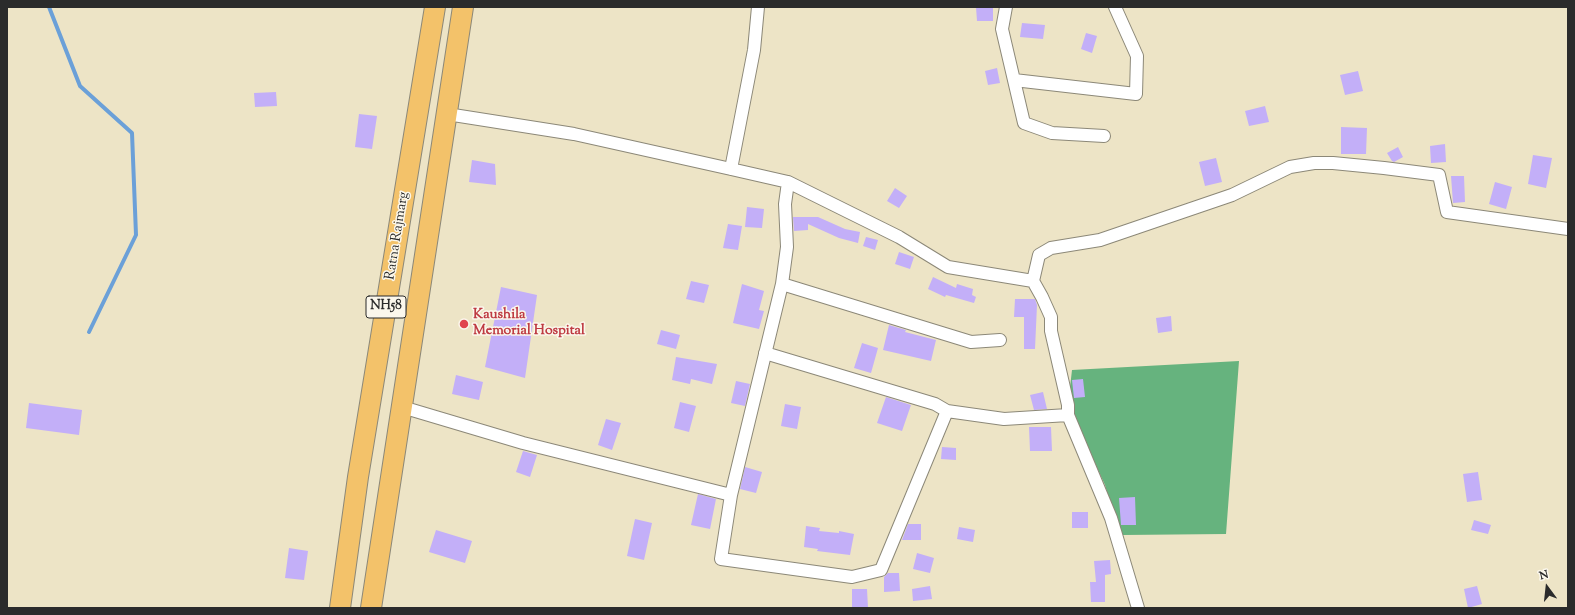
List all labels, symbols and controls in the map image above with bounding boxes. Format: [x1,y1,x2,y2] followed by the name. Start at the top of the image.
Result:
[383,191,413,281] street label: Ratna Rajmarg
[366,296,406,318] road number: NH58
[473,308,585,340] place label: Kaushila Memorial Hospital
[458,318,470,330] marker: Kaushila Memorial Hospital
[1527,567,1567,607] north arrow
[1538,567,1550,584] text: N

